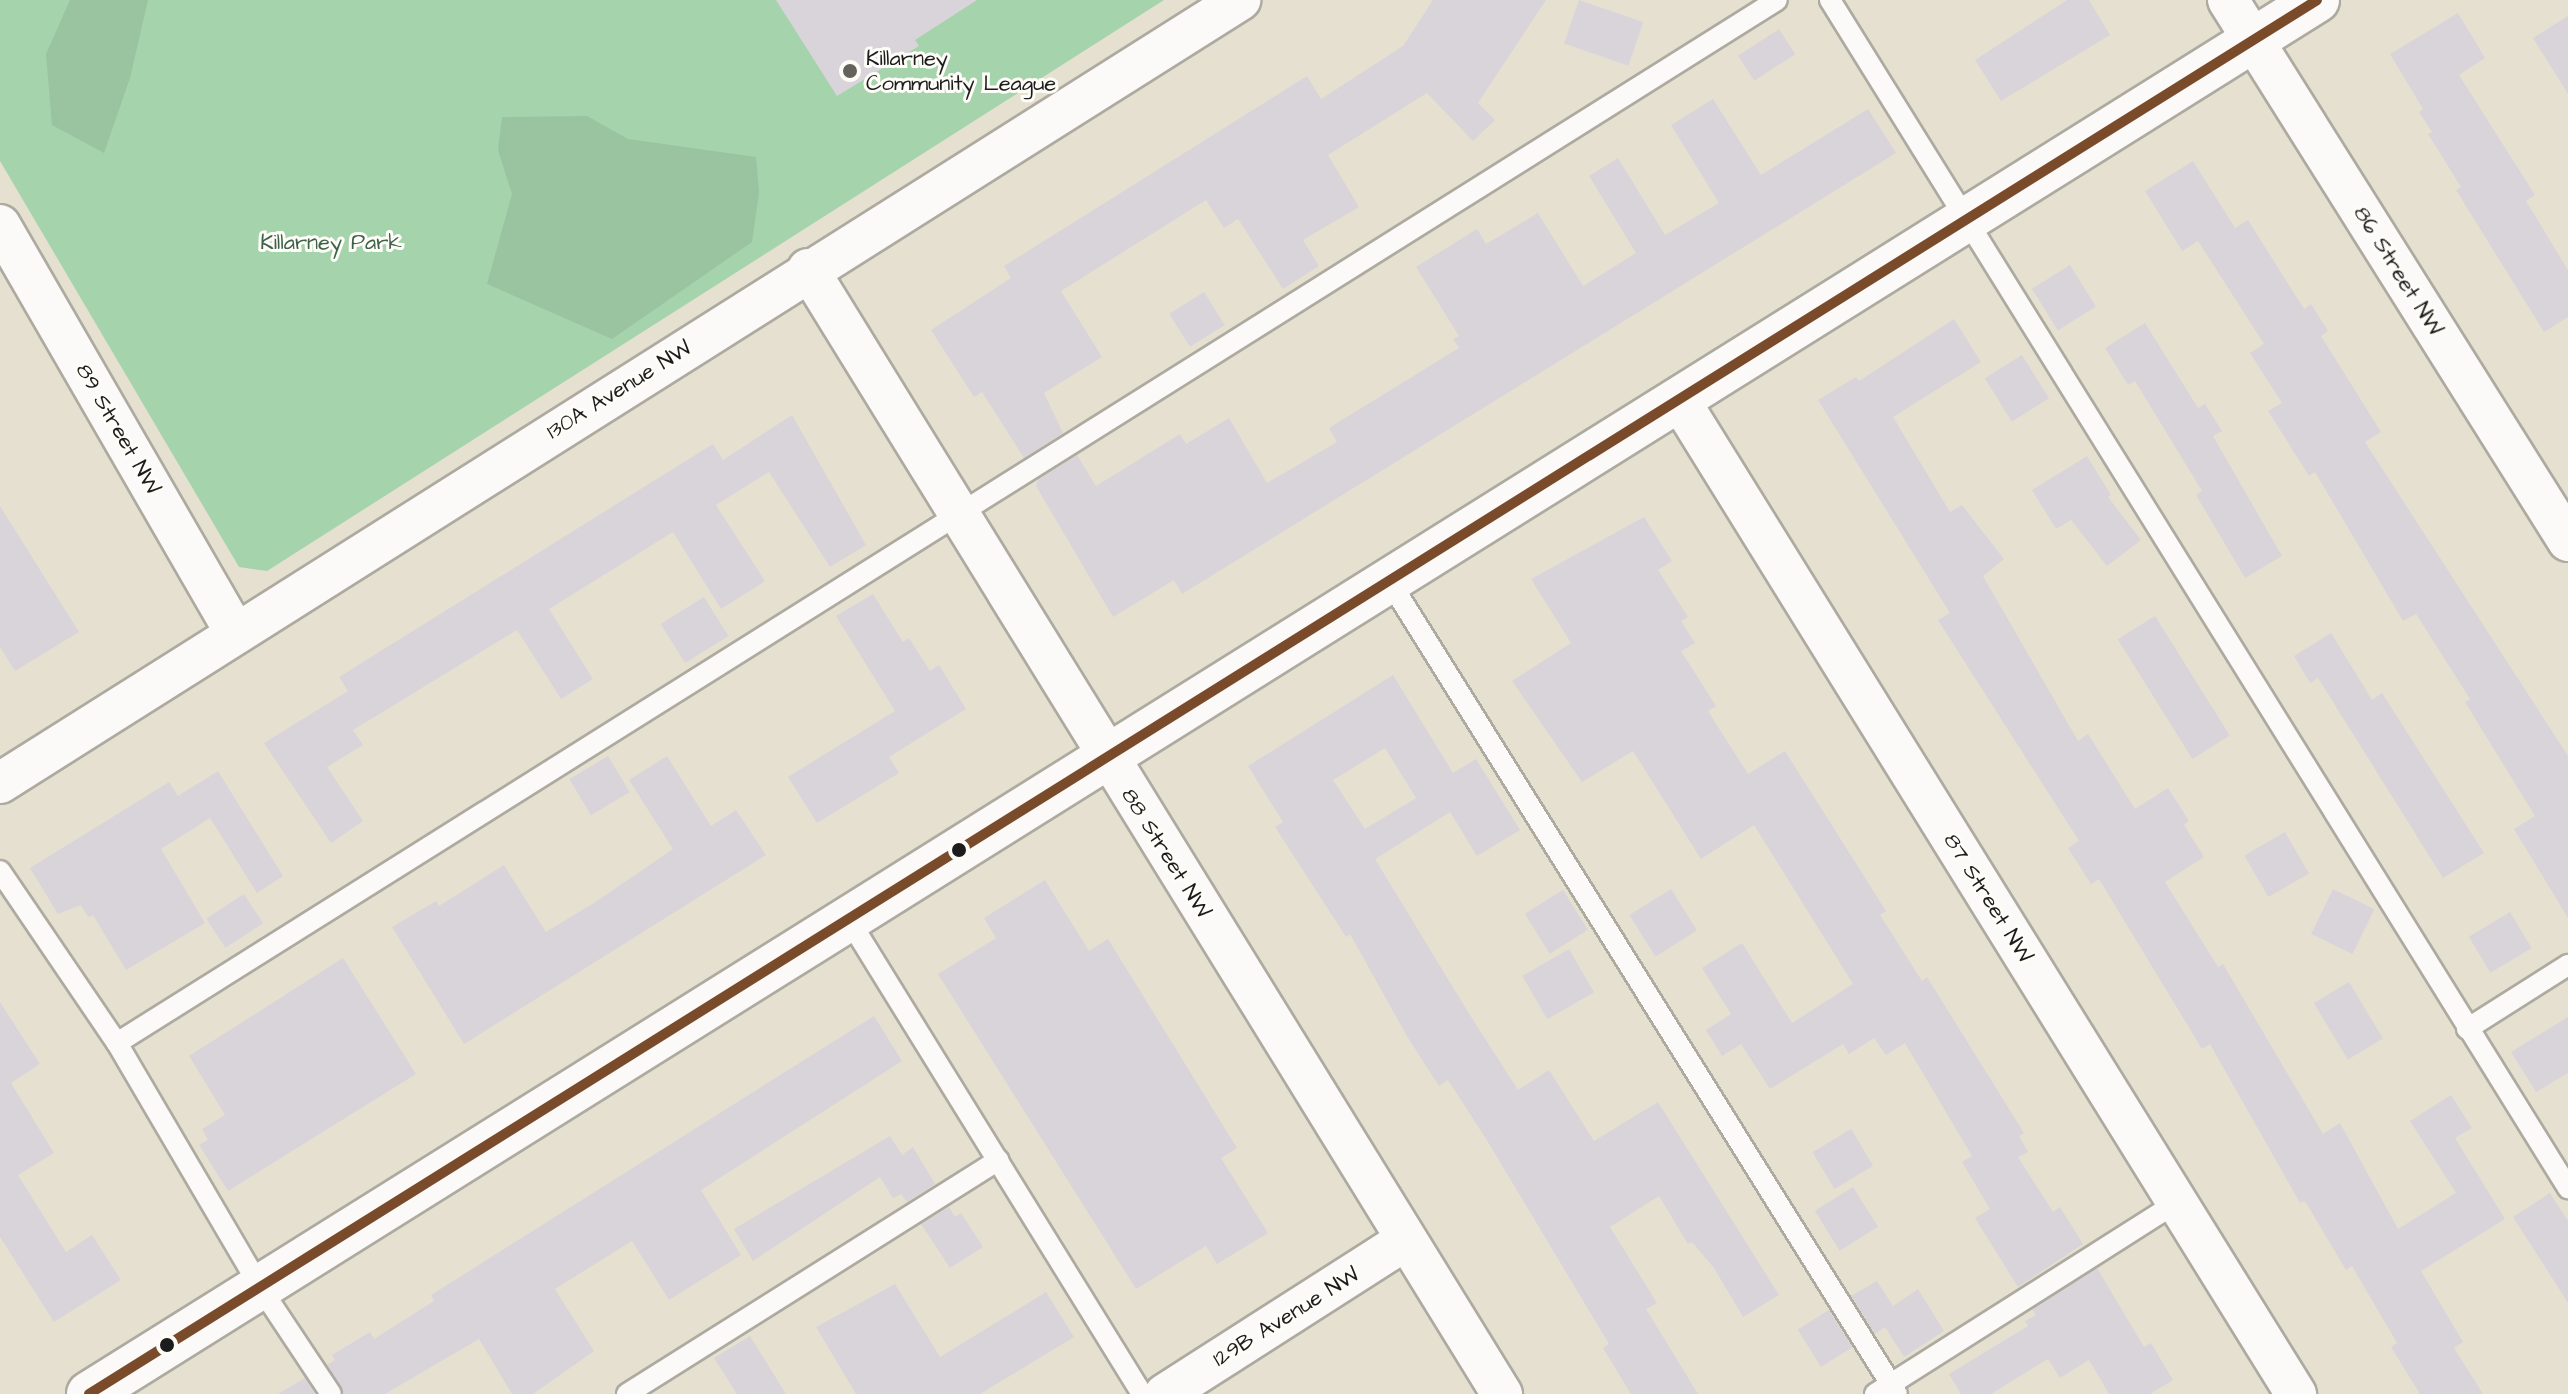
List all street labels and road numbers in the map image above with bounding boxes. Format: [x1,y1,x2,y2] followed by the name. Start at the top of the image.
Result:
[2348,201,2448,341] street label: 86 Street NW
[542,335,696,445] street label: 130A Avenue NW
[70,359,166,499] street label: 89 Street NW
[1115,783,1217,923] street label: 88 Street NW
[1938,828,2038,968] street label: 87 Street NW
[1208,1262,1364,1372] street label: 129B Avenue NW

